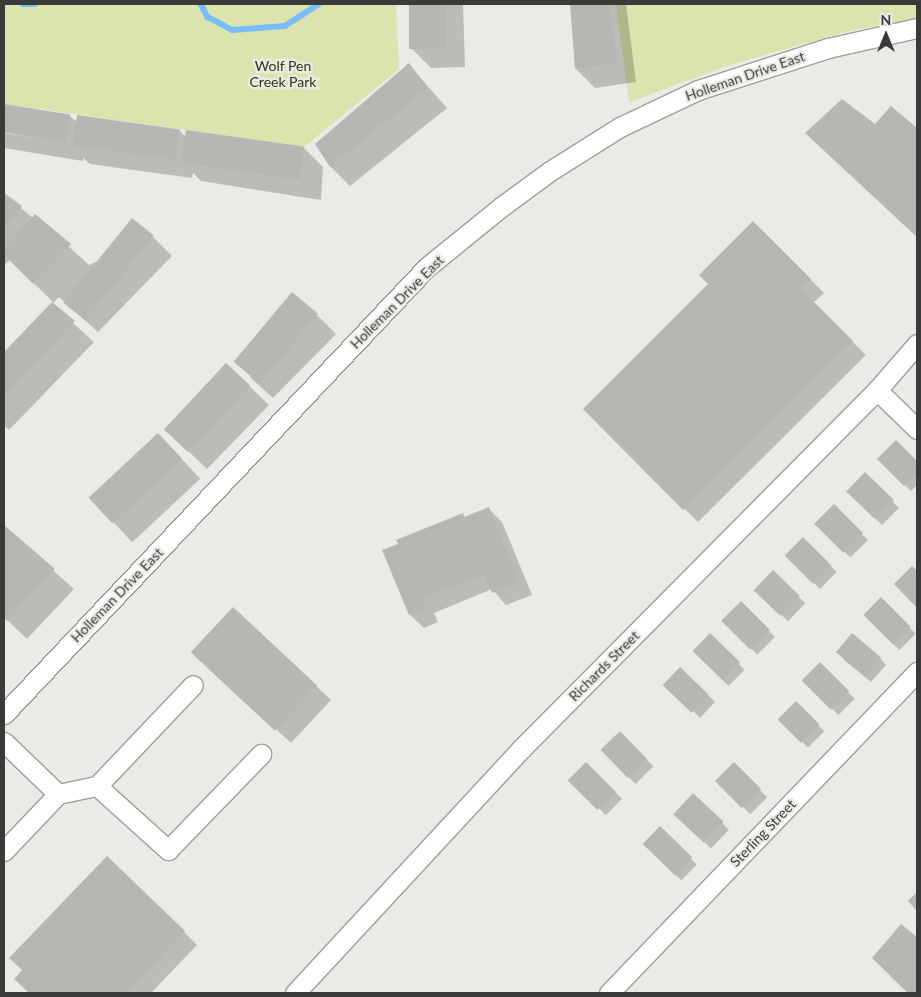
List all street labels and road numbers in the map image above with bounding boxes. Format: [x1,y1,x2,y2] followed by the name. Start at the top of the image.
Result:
[683,48,807,104] street label: Holleman Drive East
[347,252,447,352] street label: Holleman Drive East
[67,544,167,646] street label: Holleman Drive East
[565,627,643,705] street label: Richards Street
[727,796,799,870] street label: Sterling Street

